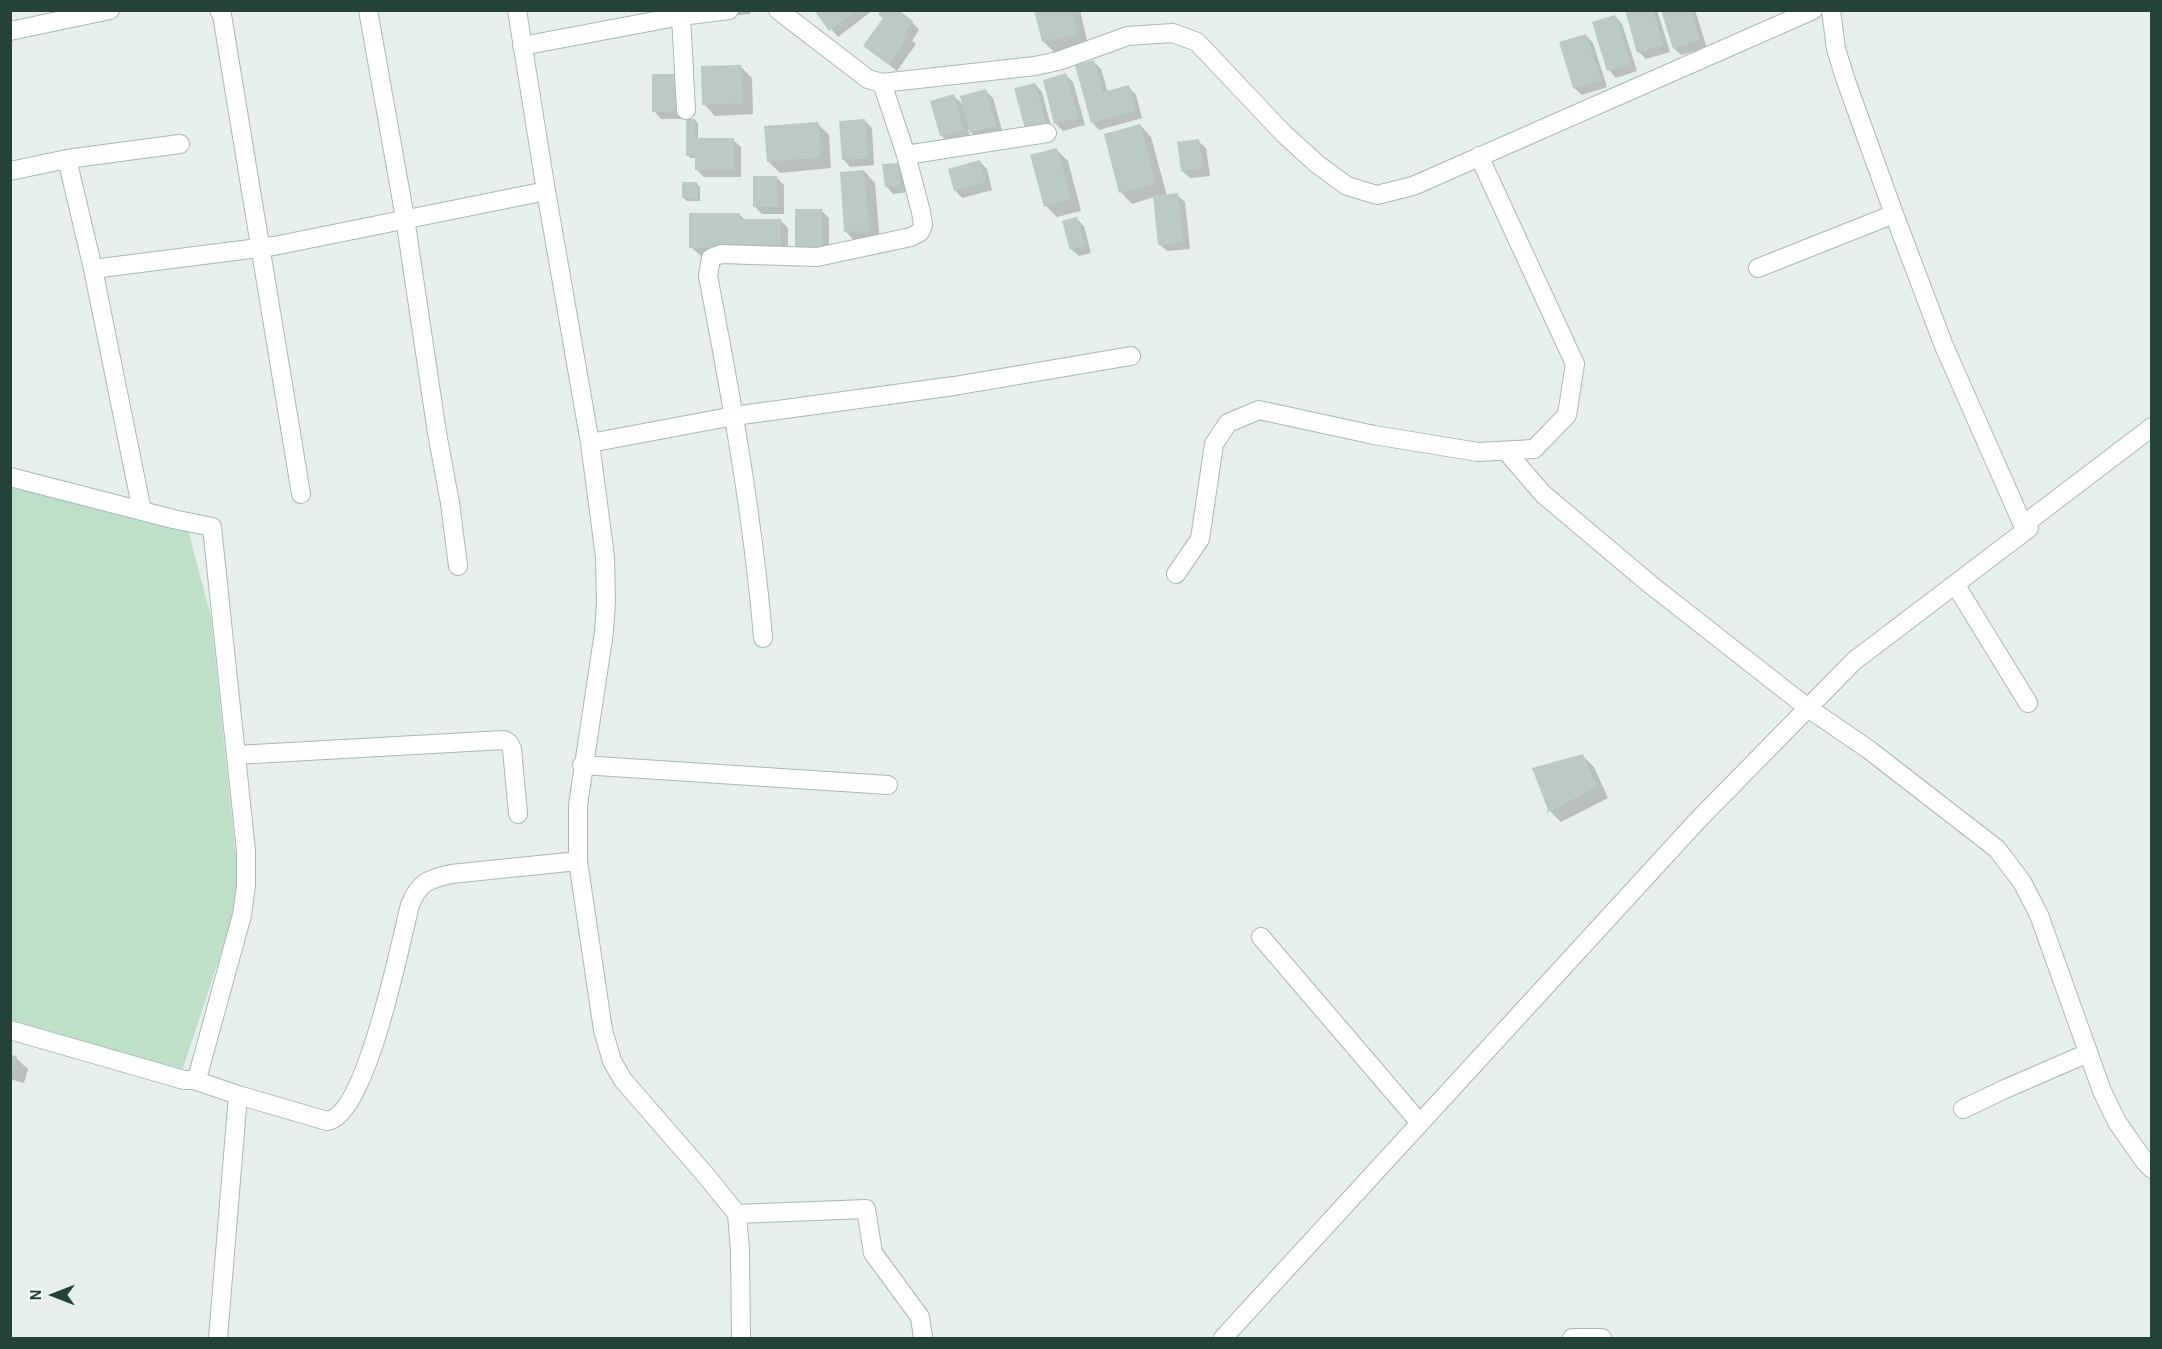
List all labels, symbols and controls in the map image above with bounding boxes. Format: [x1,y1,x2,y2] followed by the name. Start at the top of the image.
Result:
[24,1265,84,1325] north arrow
[28,1289,44,1301] text: N

